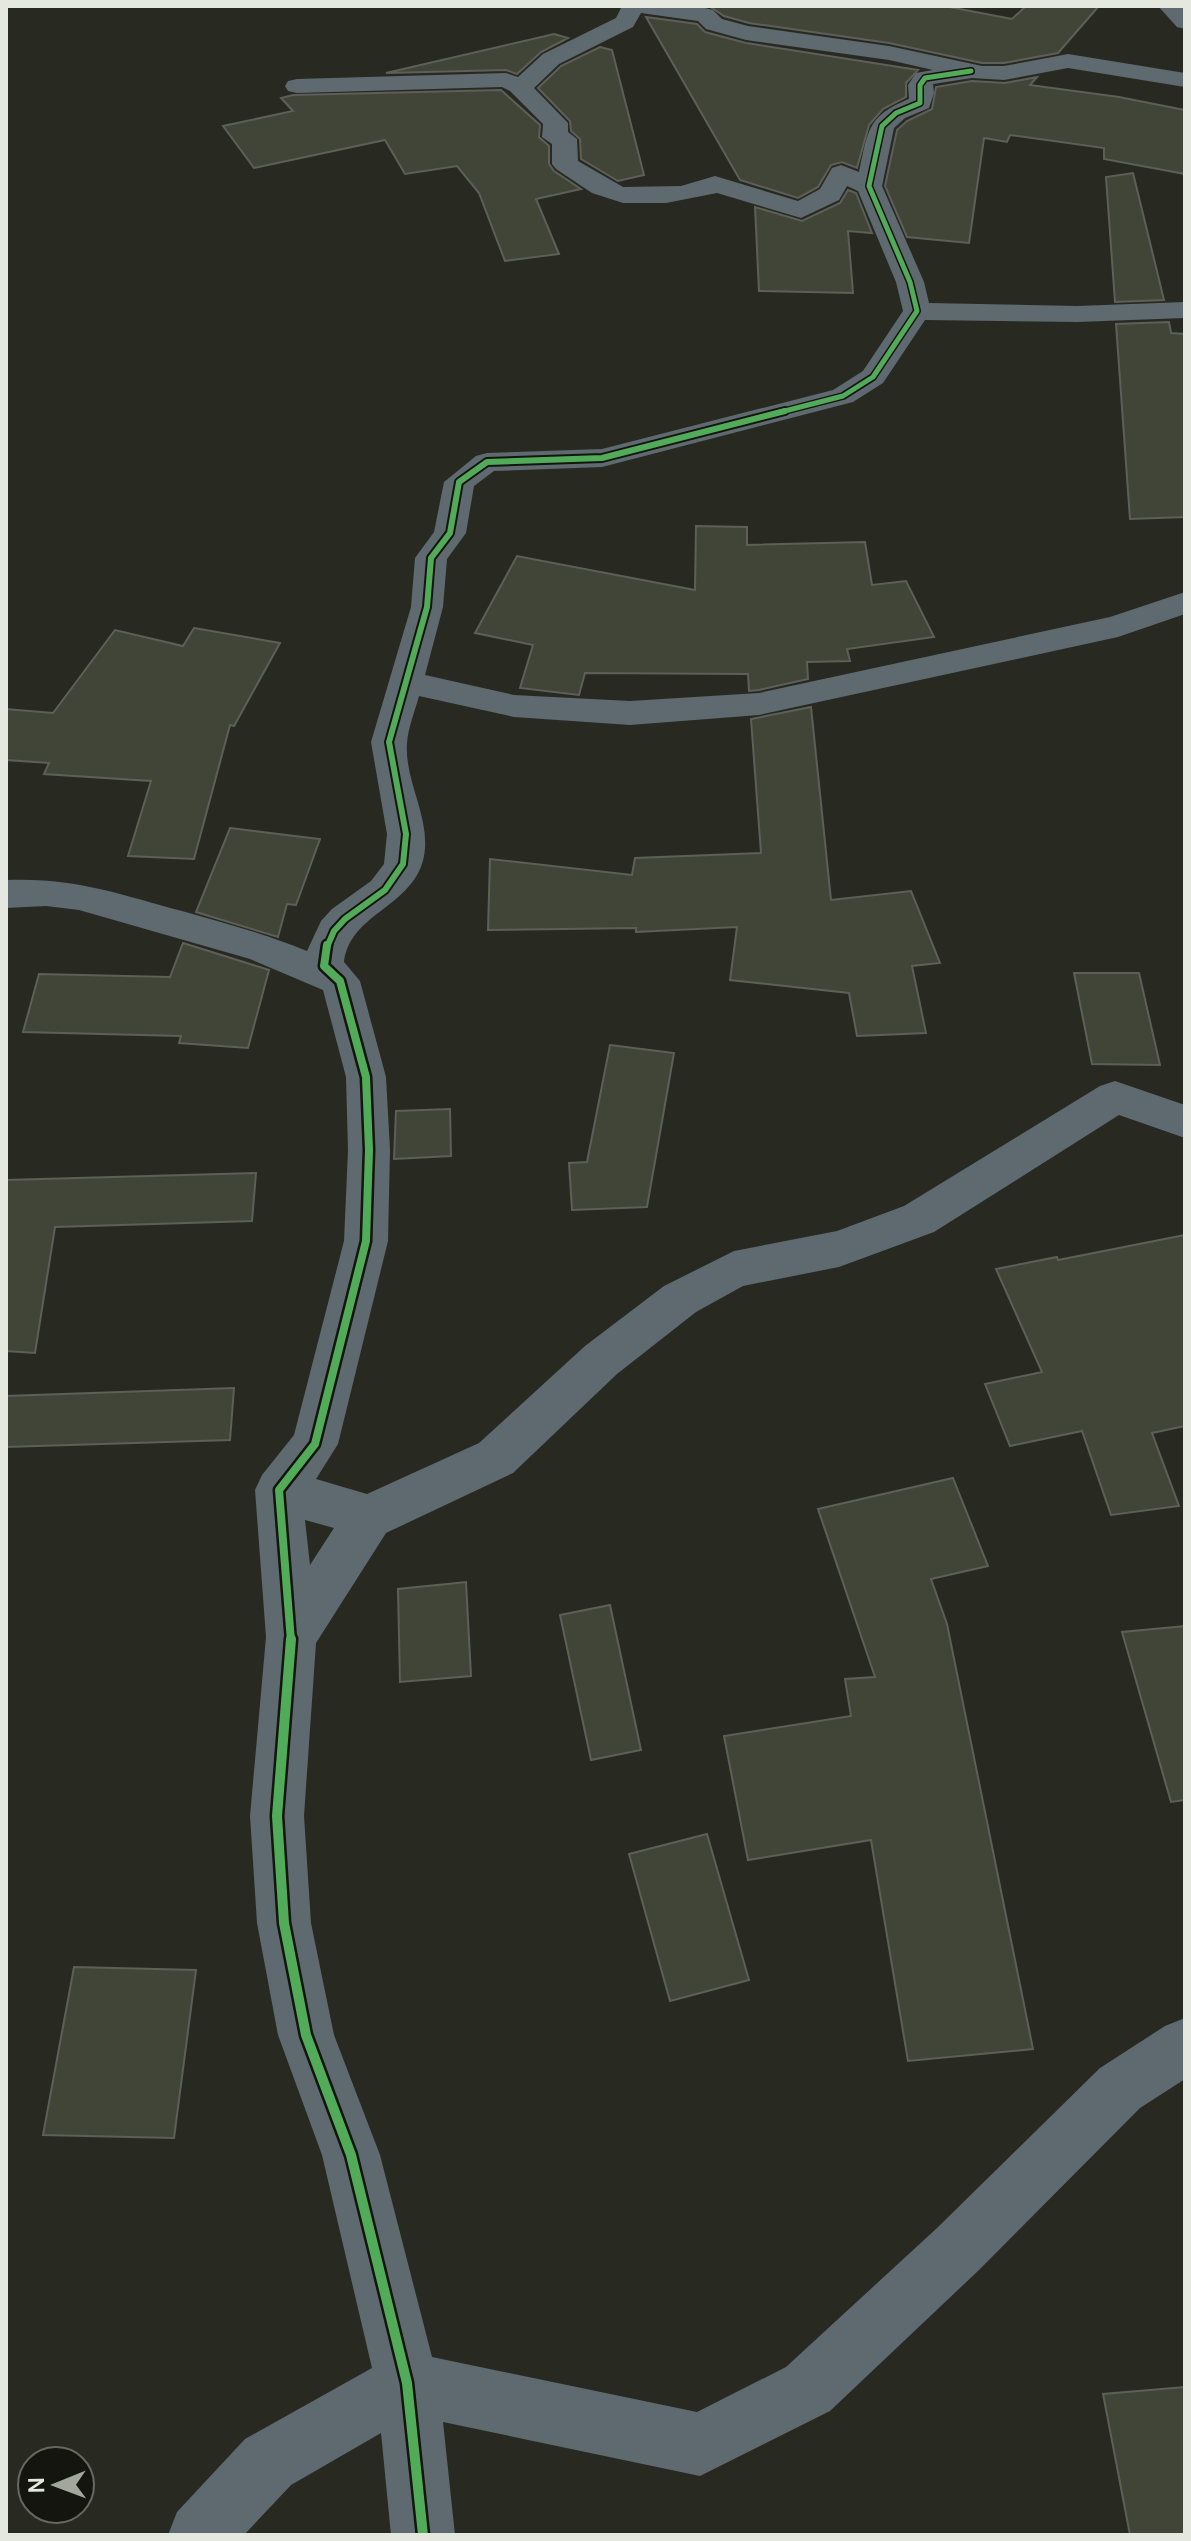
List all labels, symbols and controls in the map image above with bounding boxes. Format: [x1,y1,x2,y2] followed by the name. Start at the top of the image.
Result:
[16,2445,96,2525] north arrow
[21,2477,51,2494] text: N

